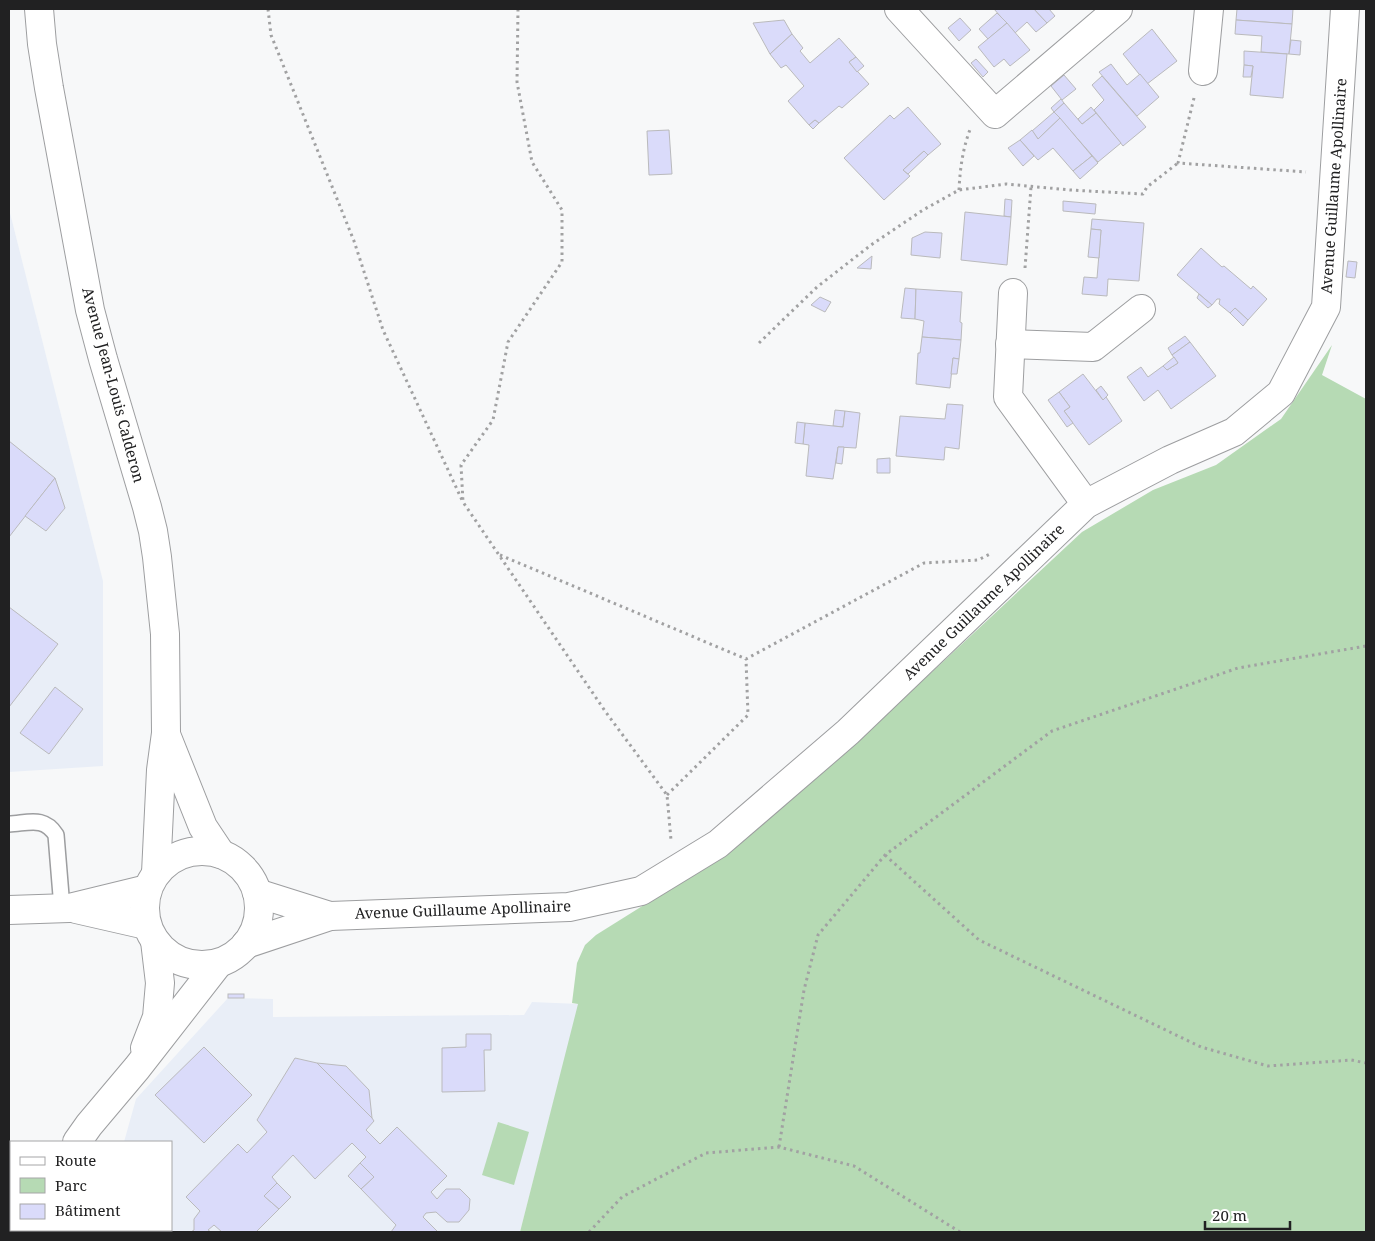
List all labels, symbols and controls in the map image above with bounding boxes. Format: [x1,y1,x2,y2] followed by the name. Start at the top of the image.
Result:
[1315,77,1351,295] street label: Avenue Guillaume Apollinaire
[78,285,150,485] street label: Avenue Jean-Louis Calderon
[899,519,1068,684] street label: Avenue Guillaume Apollinaire
[354,895,571,923] street label: Avenue Guillaume Apollinaire
[10,1141,172,1231] legend
[55,1150,96,1170] text: Route
[55,1175,87,1195] text: Parc
[1205,1198,1290,1230] scale bar
[55,1200,121,1220] text: Bâtiment
[1212,1205,1247,1225] text: 20 m

